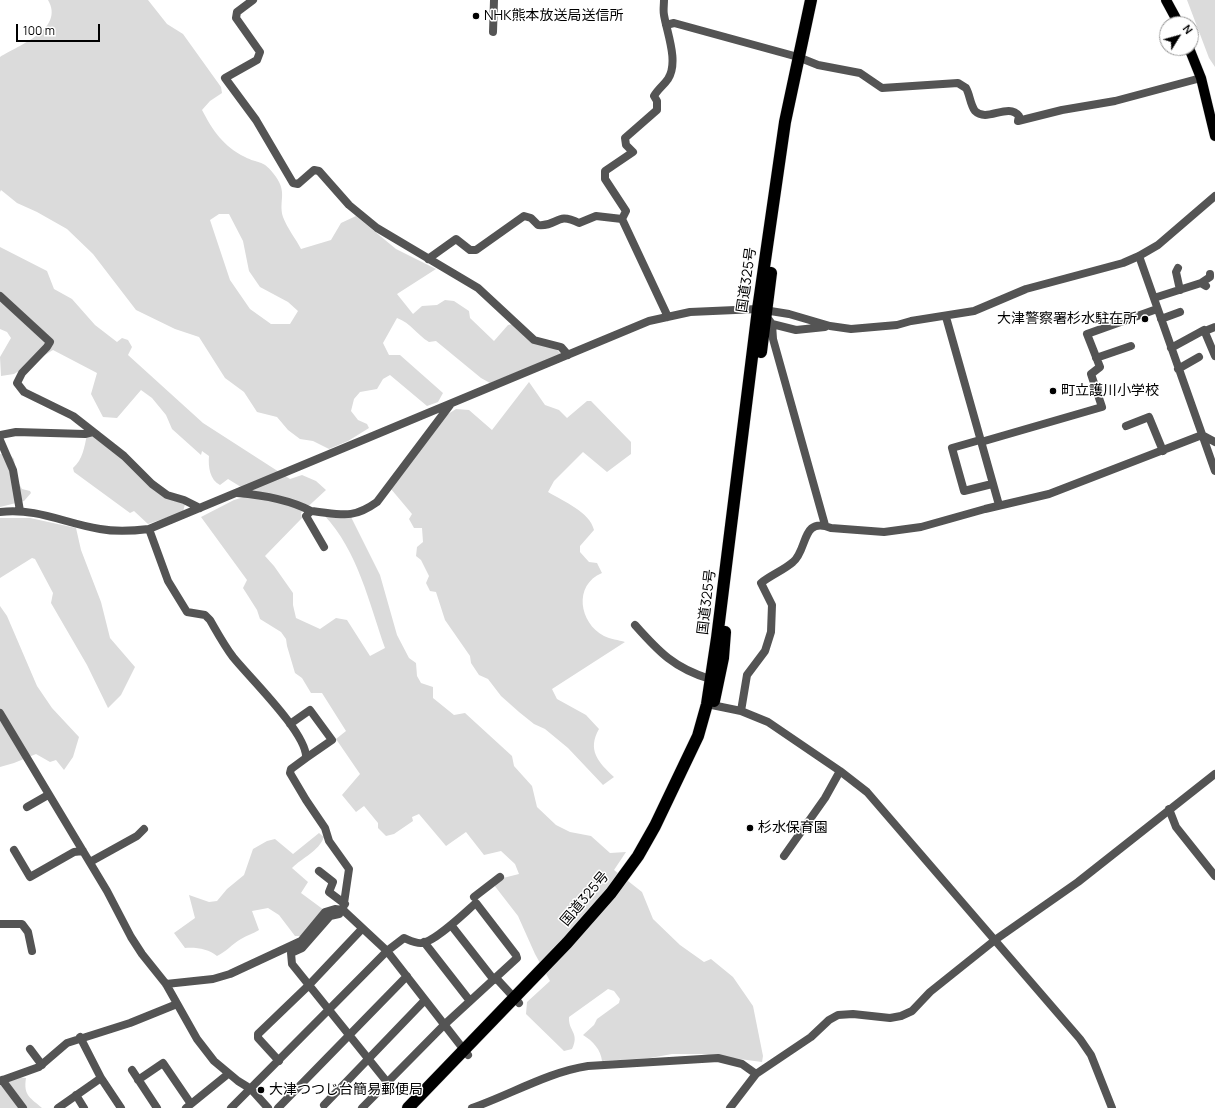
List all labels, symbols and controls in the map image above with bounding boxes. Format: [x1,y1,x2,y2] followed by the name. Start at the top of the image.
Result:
[484,8,623,24] place label: NHK熊本放送局送信所
[471,11,481,21] marker: NHK熊本放送局送信所
[18,16,102,42] scale bar
[1159,16,1199,56] north arrow
[1180,21,1197,37] text: N
[23,22,55,39] text: 100 m
[734,246,760,314] street label: 国道325号
[997,311,1137,327] place label: 大津警察署杉水駐在所
[1140,314,1150,324] marker: 大津警察署杉水駐在所
[1061,383,1159,399] place label: 町立護川小学校
[1048,386,1058,396] marker: 町立護川小学校
[695,568,719,636] street label: 国道325号
[758,820,828,836] place label: 杉水保育園
[745,823,755,833] marker: 杉水保育園
[557,868,613,930] street label: 国道325号
[269,1082,423,1098] place label: 大津つつじ台簡易郵便局
[256,1085,266,1095] marker: 大津つつじ台簡易郵便局

